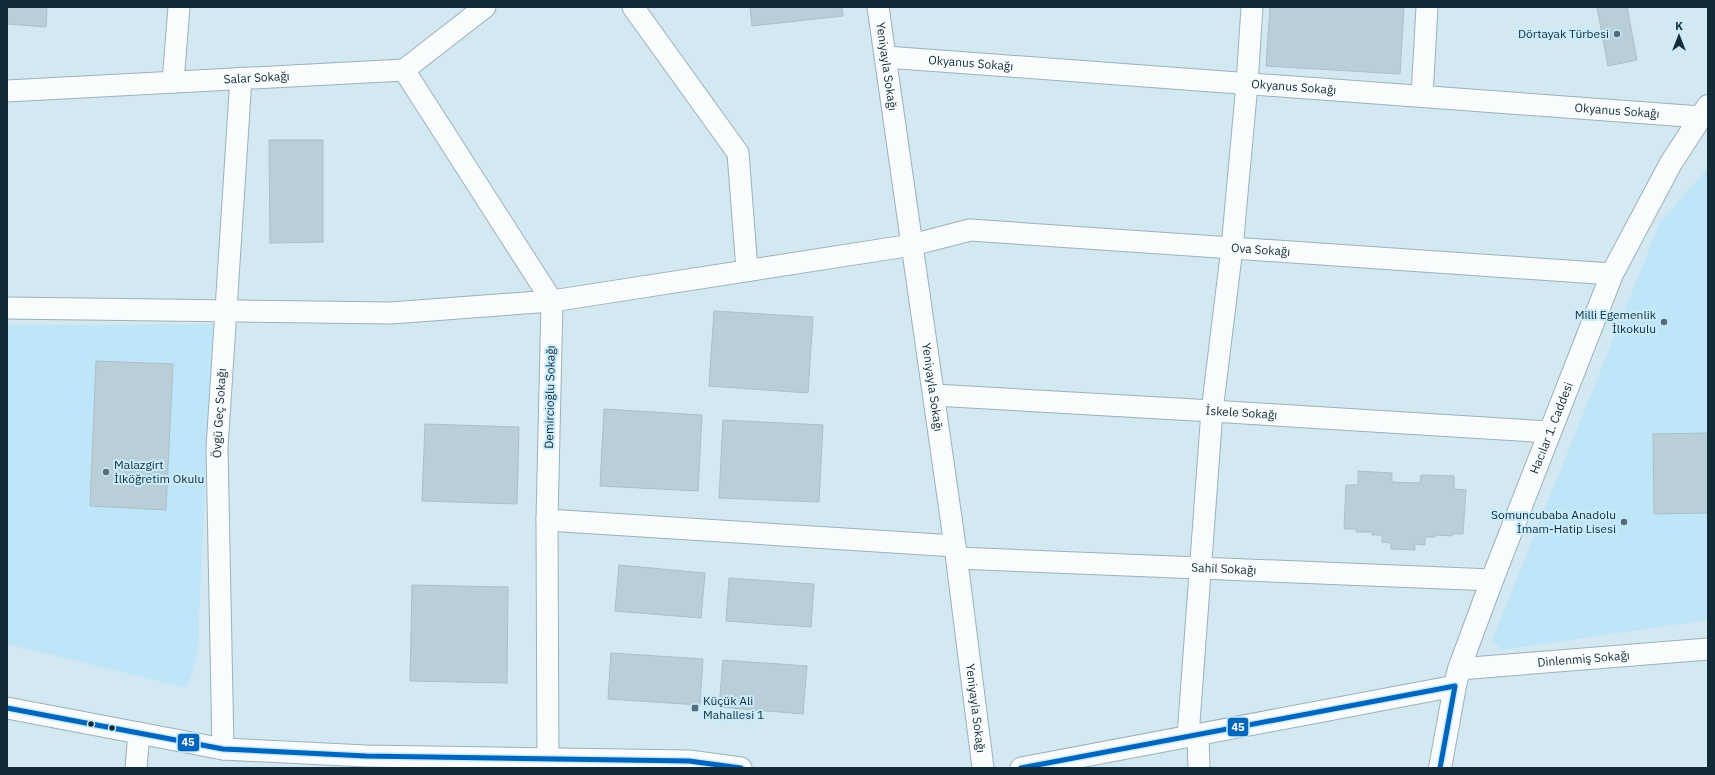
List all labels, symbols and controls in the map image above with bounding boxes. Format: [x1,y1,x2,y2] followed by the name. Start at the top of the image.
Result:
[1659,16,1699,56] north arrow
[1675,19,1683,33] text: K
[873,21,901,112] street label: Yeniyayla Sokağı
[1518,26,1609,41] place label: Dörtayak Türbesi
[1612,29,1622,39] marker: Dörtayak Türbesi
[928,52,1014,73] street label: Okyanus Sokağı
[223,68,290,87] street label: Salar Sokağı
[1251,76,1337,97] street label: Okyanus Sokağı
[1574,100,1660,121] street label: Okyanus Sokağı
[1231,240,1291,259] street label: Ova Sokağı
[1575,307,1657,336] place label: Milli Egemenlik İlkokulu
[1659,317,1669,327] marker: Milli Egemenlik İlkokulu
[919,342,947,432] street label: Yeniyayla Sokağı
[541,345,558,449] street label: Demircioğlu Sokağı
[209,368,229,458] street label: Övgü Geç Sokağı
[1526,380,1576,476] street label: Hacılar 1. Caddesi
[1205,403,1278,422] street label: İskele Sokağı
[114,457,204,486] place label: Malazgirt İlköğretim Okulu
[101,467,111,477] marker: Malazgirt İlköğretim Okulu
[1491,507,1616,536] place label: Somuncubaba Anadolu İmam-Hatip Lisesi
[1619,517,1629,527] marker: Somuncubaba Anadolu İmam-Hatip Lisesi
[1191,560,1257,577] street label: Sahil Sokağı
[1537,647,1630,670] street label: Dinlenmiş Sokağı
[963,663,989,754] street label: Yeniyayla Sokağı
[703,693,764,722] place label: Küçük Ali Mahallesi 1
[690,703,700,713] marker: Küçük Ali Mahallesi 1
[1227,717,1249,737] line badge: 45
[86,719,96,729] unlabelled marker
[1231,720,1245,734] text: 45
[107,723,117,733] unlabelled marker
[177,733,200,752] line badge: 45
[181,735,195,749] text: 45

